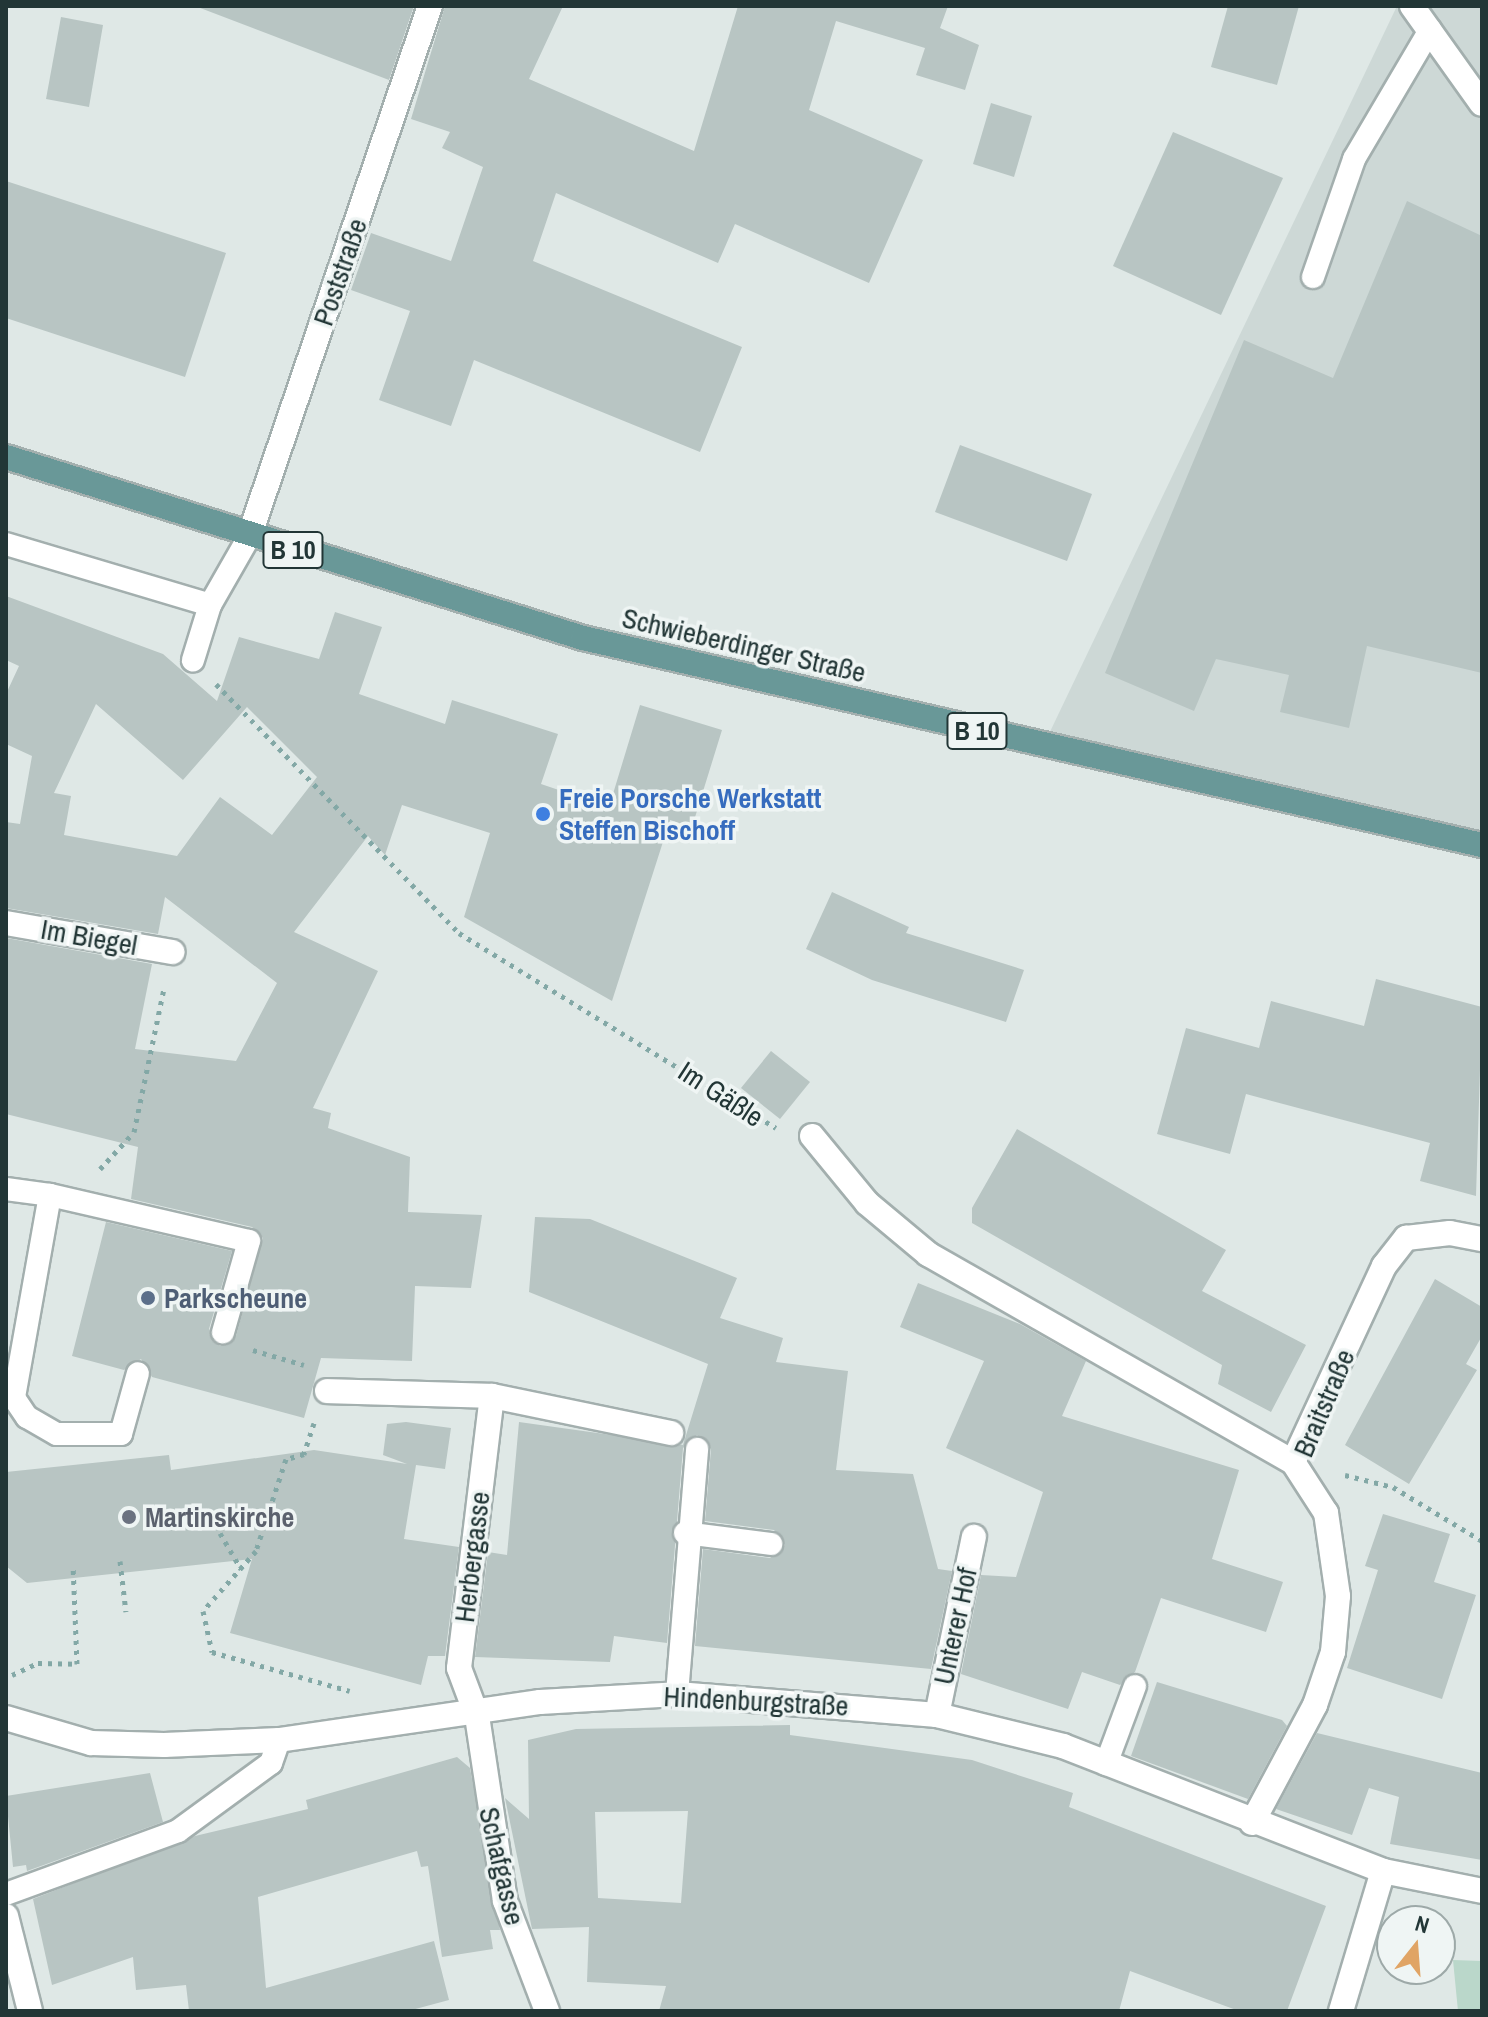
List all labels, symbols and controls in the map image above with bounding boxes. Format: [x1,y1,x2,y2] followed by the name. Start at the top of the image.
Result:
[306,214,374,330] street label: Poststraße
[261,528,325,572] road number: B 10
[619,601,869,689] street label: Schwieberdinger Straße
[945,709,1009,753] road number: B 10
[559,781,821,847] place label: Freie Porsche Werkstatt Steffen Bischoff
[534,805,552,823] marker: Freie Porsche Werkstatt Steffen Bischoff
[38,912,140,962] street label: Im Biegel
[672,1054,770,1134] street label: Im Gäßle
[164,1281,307,1315] place label: Parkscheune
[139,1289,157,1307] marker: Parkscheune
[1286,1344,1362,1462] street label: Braitstraße
[447,1490,497,1624] street label: Herbergasse
[145,1500,294,1534] place label: Martinskirche
[120,1508,138,1526] marker: Martinskirche
[926,1564,984,1688] street label: Unterer Hof
[663,1679,849,1723] street label: Hindenburgstraße
[472,1804,532,1928] street label: Schafgasse
[1376,1905,1456,1985] north arrow
[1412,1908,1433,1940] text: N

